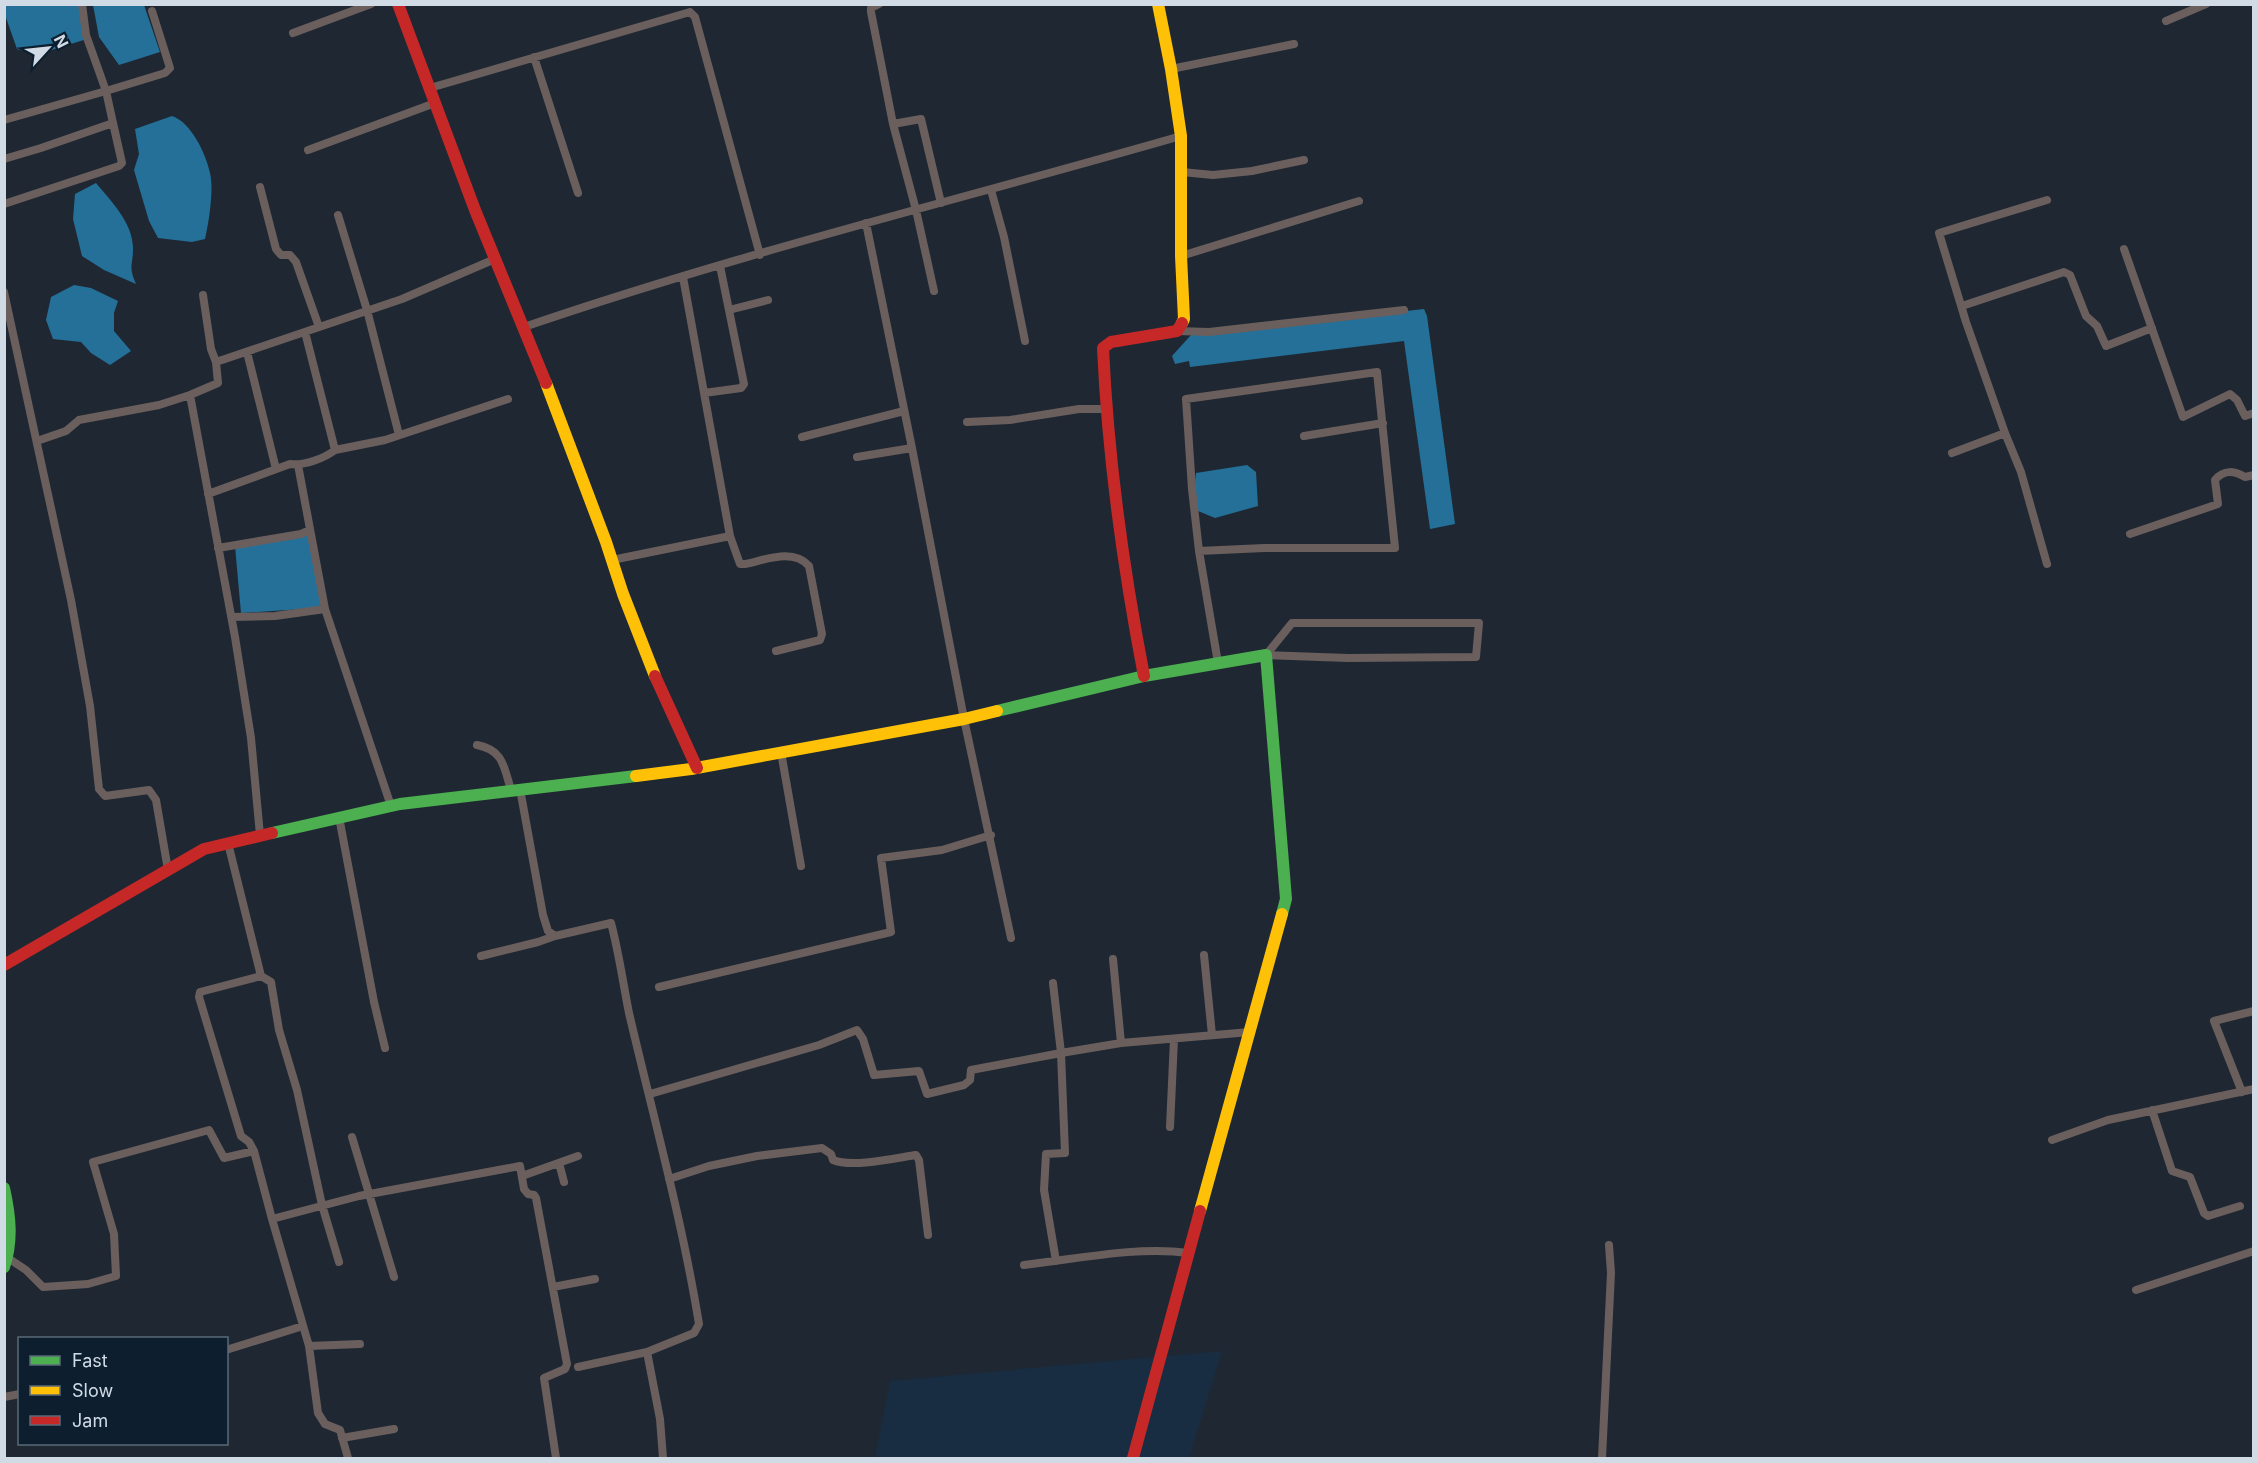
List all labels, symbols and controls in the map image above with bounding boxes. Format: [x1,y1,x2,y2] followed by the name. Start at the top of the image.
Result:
[18,18,78,78] north arrow
[50,31,73,51] text: N
[18,1337,228,1445] legend
[72,1350,108,1371] text: Fast
[72,1380,113,1401] text: Slow
[72,1410,108,1431] text: Jam

